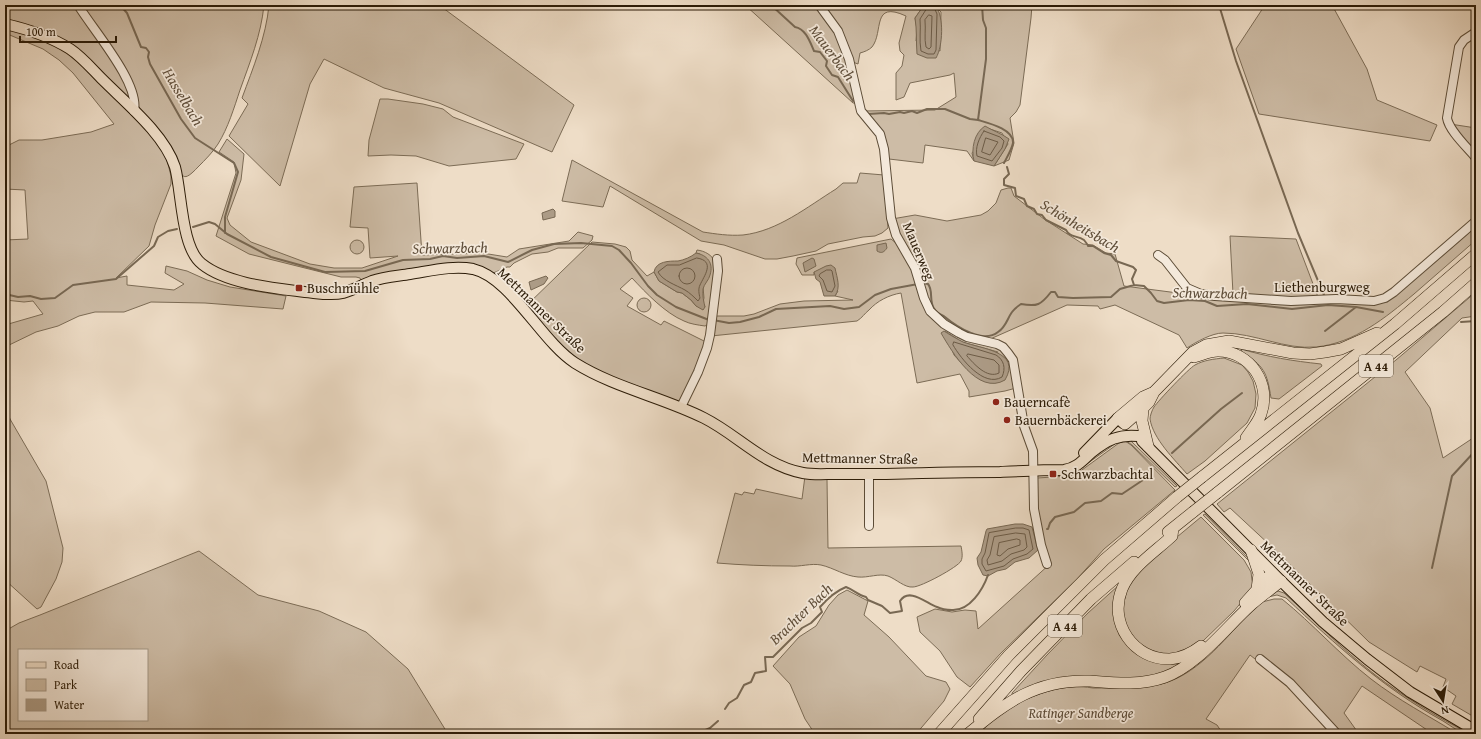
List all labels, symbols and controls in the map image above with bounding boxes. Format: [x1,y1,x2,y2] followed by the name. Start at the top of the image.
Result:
[20,18,116,44] scale bar
[804,20,861,85] water label: Mauerbach
[26,23,56,40] text: 100 m
[157,63,209,130] water label: Hasselbach
[1037,194,1124,258] water label: Schönheitsbach
[898,219,940,283] street label: Mauerweg
[412,236,488,259] water label: Schwarzbach
[493,263,591,358] street label: Mettmanner Straße
[1274,277,1370,297] street label: Liethenburgweg
[307,278,380,298] place label: Buschmühle
[1172,281,1248,304] water label: Schwarzbach
[294,283,304,293] marker: Buschmühle
[1359,355,1393,377] road number: A 44
[1004,392,1071,412] place label: Bauerncafè
[991,397,1001,407] marker: Bauerncafè
[1015,410,1107,430] place label: Bauernbäckerei
[1002,415,1012,425] marker: Bauernbäckerei
[802,447,919,469] street label: Mettmanner Straße
[1061,464,1153,484] place label: Schwarzbachtal
[1048,469,1058,479] marker: Schwarzbachtal
[1256,536,1354,631] street label: Mettmanner Straße
[764,578,837,650] water label: Brachter Bach
[1048,615,1082,637] road number: A 44
[18,649,148,721] legend
[54,656,80,673] text: Road
[54,676,78,693] text: Park
[1423,681,1463,721] north arrow
[54,696,84,713] text: Water
[1439,702,1450,720] text: N
[1028,703,1134,723] park label: Ratinger Sandberge

